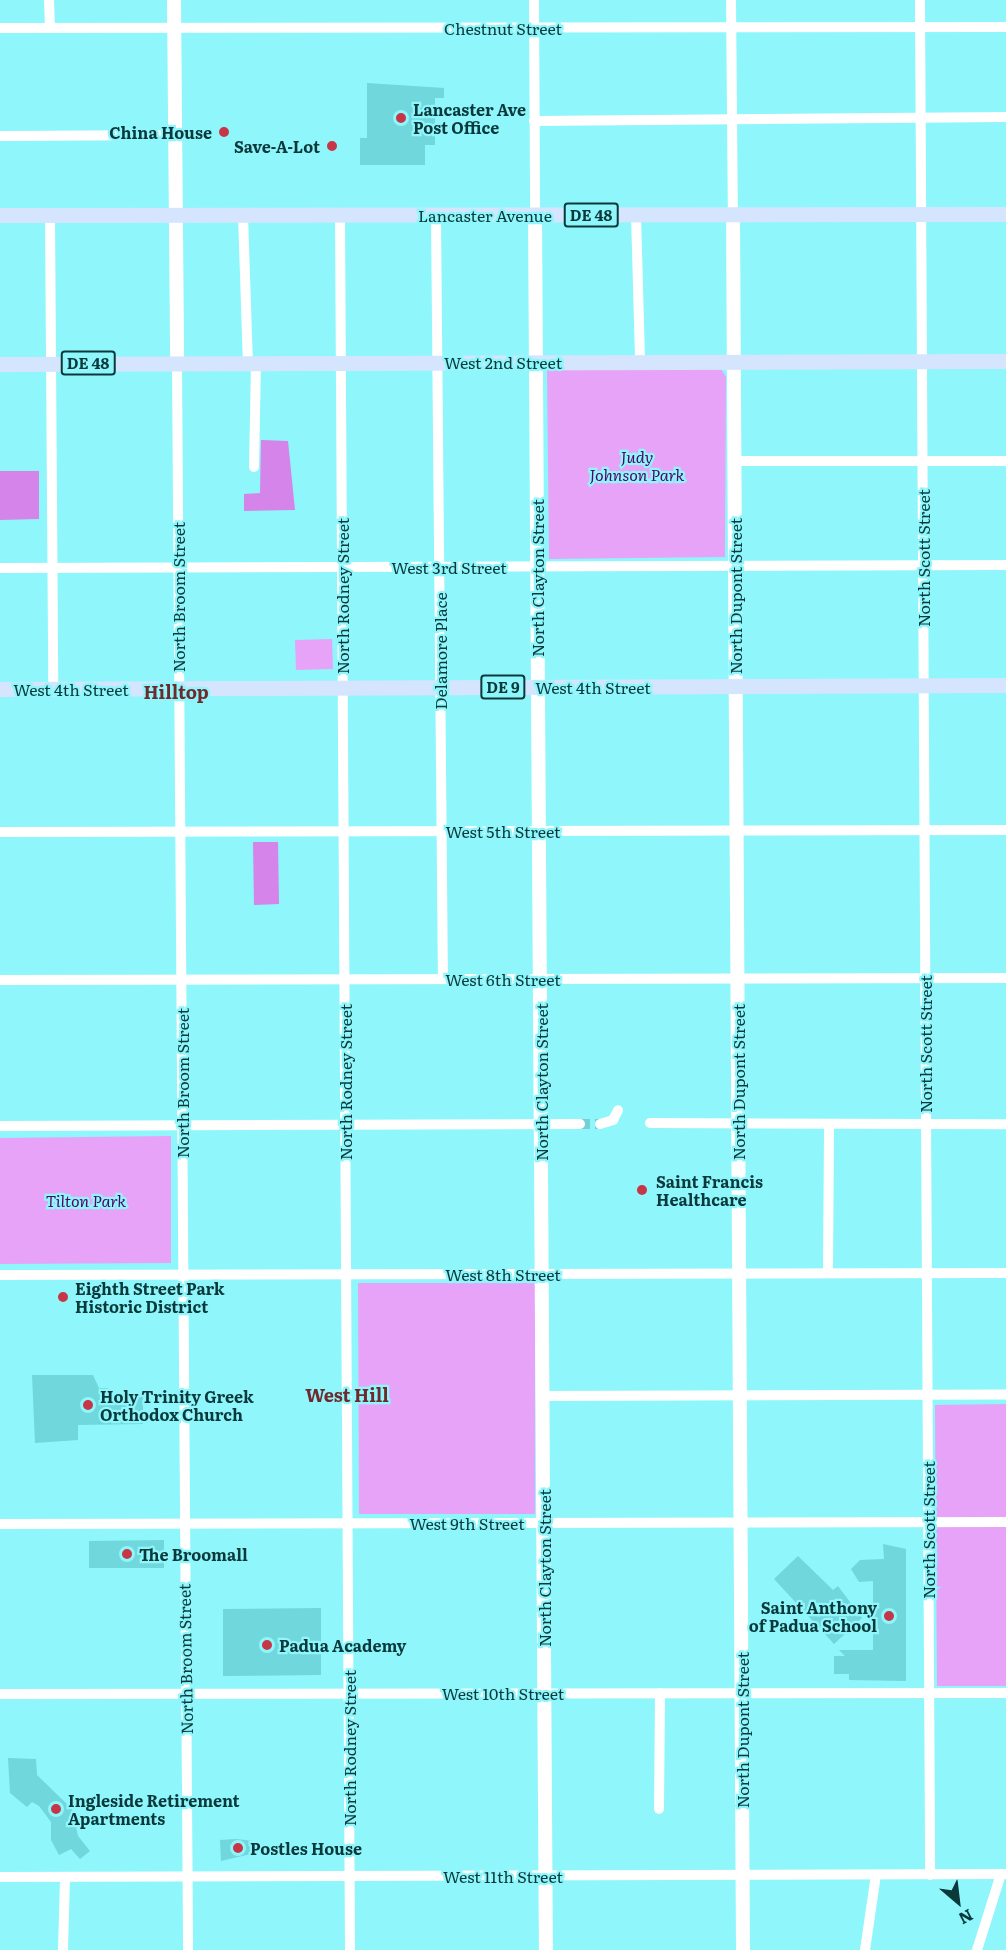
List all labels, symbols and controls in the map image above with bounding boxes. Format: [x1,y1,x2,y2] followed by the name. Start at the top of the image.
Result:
[444,18,562,38] street label: Chestnut Street
[413,99,526,137] place label: Lancaster Ave Post Office
[394,111,408,125] marker: Lancaster Ave Post Office
[109,122,212,142] place label: China House
[217,125,231,139] marker: China House
[234,136,320,156] place label: Save-A-Lot
[325,139,339,153] marker: Save-A-Lot
[562,203,620,227] road number: DE 48
[418,205,552,225] street label: Lancaster Avenue
[60,351,116,375] road number: DE 48
[444,352,562,372] street label: West 2nd Street
[590,446,684,484] park label: Judy Johnson Park
[913,489,933,627] street label: North Scott Street
[527,499,547,657] street label: North Clayton Street
[332,518,352,674] street label: North Rodney Street
[725,518,745,674] street label: North Dupont Street
[168,522,188,672] street label: North Broom Street
[391,557,507,577] street label: West 3rd Street
[430,592,450,710] street label: Delamore Place
[479,675,527,699] road number: DE 9
[535,677,651,697] street label: West 4th Street
[13,679,129,699] street label: West 4th Street
[143,681,209,703] district label: Hilltop
[446,821,560,841] street label: West 5th Street
[445,969,561,989] street label: West 6th Street
[915,975,935,1113] street label: North Scott Street
[531,1003,551,1161] street label: North Clayton Street
[335,1004,355,1160] street label: North Rodney Street
[728,1004,748,1160] street label: North Dupont Street
[172,1008,192,1158] street label: North Broom Street
[656,1171,763,1209] place label: Saint Francis Healthcare
[633,1181,651,1199] marker: Saint Francis Healthcare
[46,1190,126,1210] park label: Tilton Park
[445,1264,561,1284] street label: West 8th Street
[75,1278,225,1316] place label: Eighth Street Park Historic District
[56,1290,70,1304] marker: Eighth Street Park Historic District
[305,1384,389,1406] district label: West Hill
[100,1386,254,1424] place label: Holy Trinity Greek Orthodox Church
[81,1398,95,1412] marker: Holy Trinity Greek Orthodox Church
[918,1461,938,1599] street label: North Scott Street
[534,1489,554,1647] street label: North Clayton Street
[409,1513,525,1533] street label: West 9th Street
[139,1544,248,1564] place label: The Broomall
[120,1547,134,1561] marker: The Broomall
[174,1584,196,1734] street label: North Broom Street
[749,1597,877,1635] place label: Saint Anthony of Padua School
[882,1609,896,1623] marker: Saint Anthony of Padua School
[279,1635,406,1655] place label: Padua Academy
[260,1638,274,1652] marker: Padua Academy
[732,1652,752,1808] street label: North Dupont Street
[339,1670,359,1826] street label: North Rodney Street
[442,1683,564,1703] street label: West 10th Street
[68,1790,240,1828] place label: Ingleside Retirement Apartments
[49,1802,63,1816] marker: Ingleside Retirement Apartments
[250,1838,362,1858] place label: Postles House
[231,1841,245,1855] marker: Postles House
[443,1866,563,1886] street label: West 11th Street
[928,1872,988,1932] north arrow
[955,1904,978,1932] text: N

